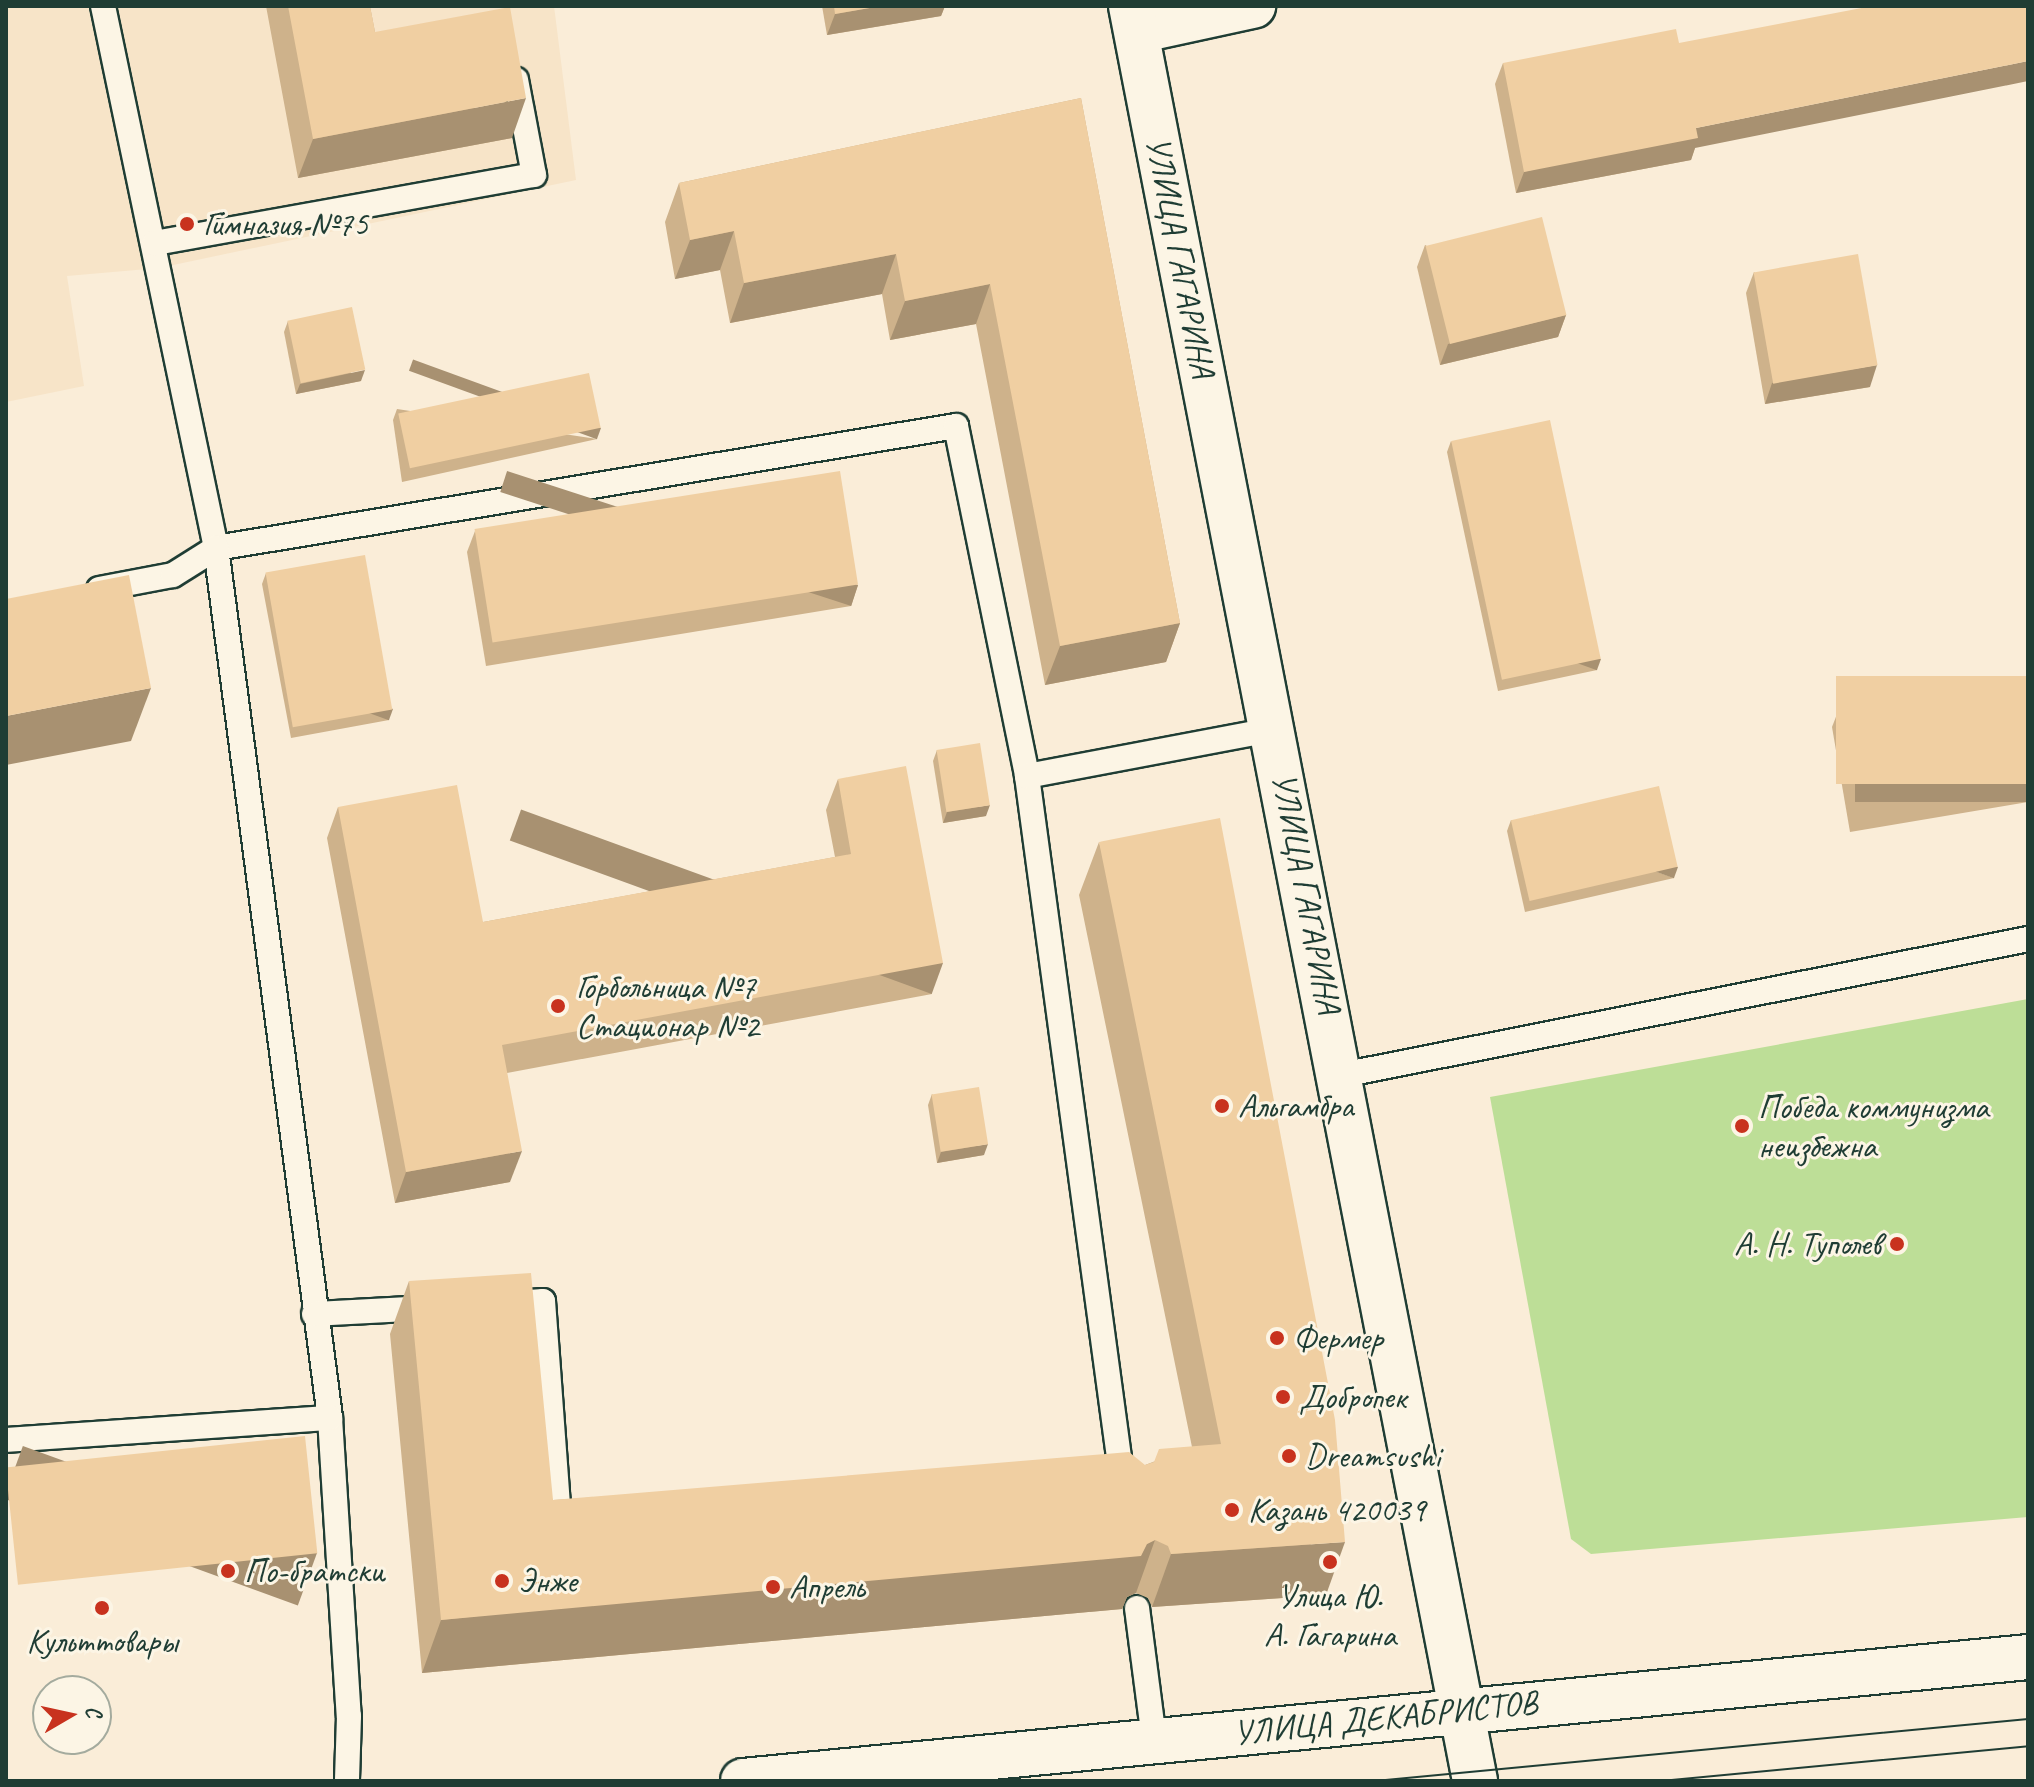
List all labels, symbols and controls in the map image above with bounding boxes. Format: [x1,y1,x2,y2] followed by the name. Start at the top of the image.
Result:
[1138,133,1224,381] street label: УЛИЦА ГАГАРИНА
[203,204,368,244] place label: Гимназия №75
[178,215,196,233] marker: Гимназия №75
[1264,769,1350,1017] street label: УЛИЦА ГАГАРИНА
[576,966,759,1046] place label: Горбольница №7 Стационар №2
[547,995,569,1017] marker: Горбольница №7 Стационар №2
[1238,1086,1353,1126] place label: Альгамбра
[1758,1086,1988,1166] place label: Победа коммунизма неизбежна
[1213,1097,1231,1115] marker: Альгамбра
[1733,1117,1751,1135] marker: Победа коммунизма неизбежна
[1734,1224,1881,1264] place label: А. Н. Туполев
[1888,1235,1906,1253] marker: А. Н. Туполев
[1293,1318,1383,1358] place label: Фермер
[1268,1329,1286,1347] marker: Фермер
[1299,1377,1406,1417] place label: Добропек
[1274,1388,1292,1406] marker: Добропек
[1305,1436,1440,1476] place label: Dreamsushi
[1280,1447,1298,1465] marker: Dreamsushi
[1248,1490,1425,1530] place label: Казань 420039
[1223,1501,1241,1519] marker: Казань 420039
[244,1551,384,1591] place label: По-братски
[1321,1553,1339,1571] marker: Улица Ю. А. Гагарина
[518,1561,577,1601] place label: Энже
[219,1562,237,1580] marker: По-братски
[789,1567,865,1607] place label: Апрель
[493,1572,511,1590] marker: Энже
[1264,1575,1396,1654] place label: Улица Ю. А. Гагарина
[764,1578,782,1596] marker: Апрель
[93,1599,111,1617] marker: Культтовары
[26,1621,178,1661] place label: Культтовары
[32,1675,112,1755] north arrow
[1232,1681,1538,1753] street label: УЛИЦА ДЕКАБРИСТОВ
[79,1704,108,1719] text: С

